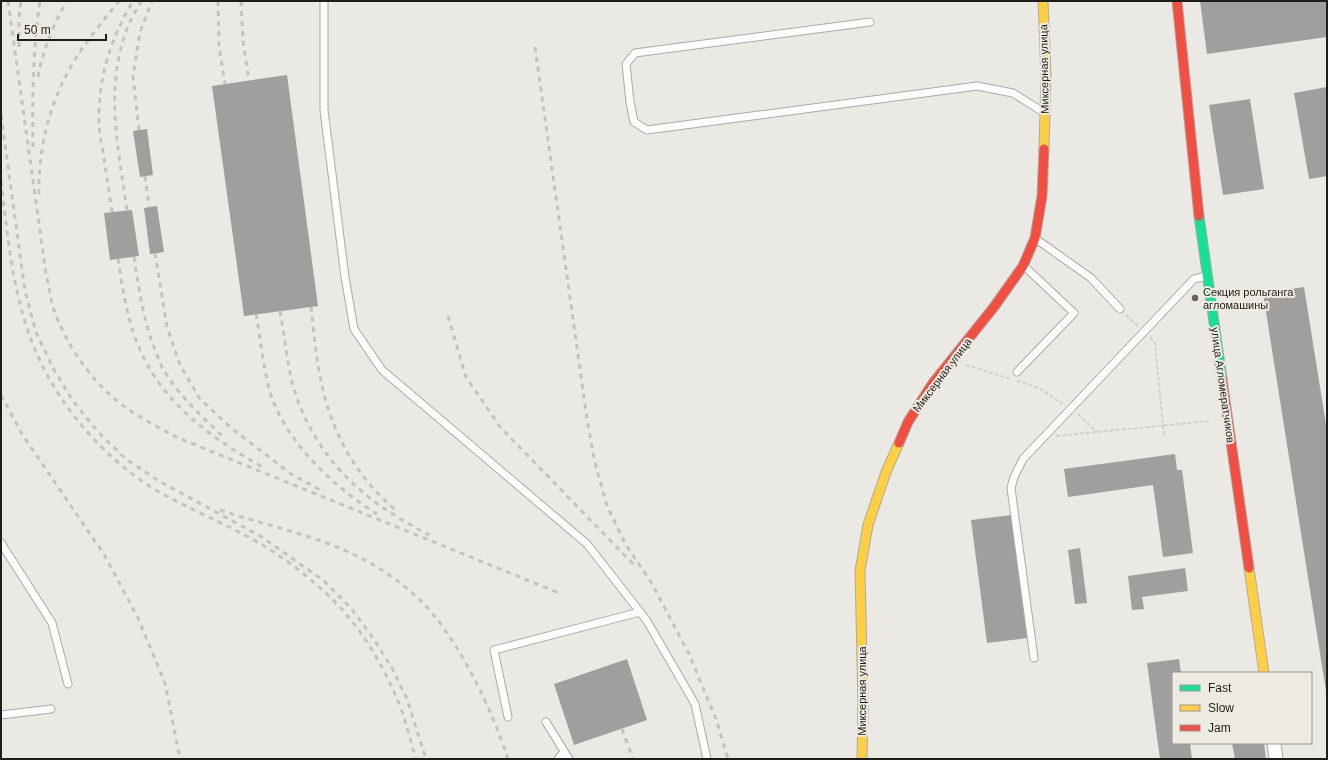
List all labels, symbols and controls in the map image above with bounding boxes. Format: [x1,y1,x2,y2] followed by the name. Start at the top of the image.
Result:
[18,16,106,42] scale bar
[24,23,51,37] text: 50 m
[1037,23,1051,114] street label: Миксерная улица
[1203,286,1294,311] place label: Секция рольганга агломашины
[1190,293,1200,303] marker: Секция рольганга агломашины
[1209,326,1237,444] street label: улица Агломератчиков
[910,335,974,414] street label: Миксерная улица
[856,645,868,736] street label: Миксерная улица
[1172,672,1312,744] legend
[1208,681,1232,695] text: Fast
[1208,701,1234,715] text: Slow
[1208,721,1231,735] text: Jam

